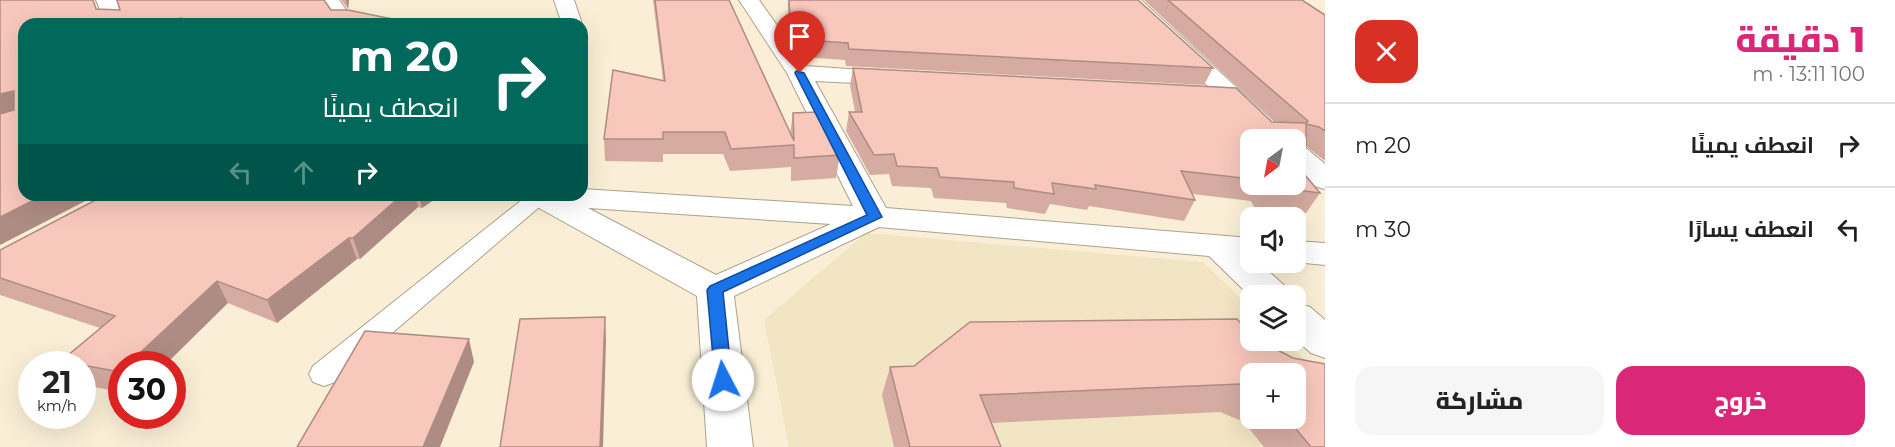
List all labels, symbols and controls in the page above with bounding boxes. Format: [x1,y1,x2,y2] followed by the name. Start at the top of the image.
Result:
[774,11,825,73] pin
[1735,17,1865,61] text: 1 دقيقة
[783,20,816,53] icon: arrive
[1355,20,1418,83] button: close
[350,30,459,82] text: 20 m
[480,42,558,120] icon: right
[1752,62,1865,86] text: 100 m · 13:11
[322,91,459,124] text: انعطف يمينًا
[1240,129,1306,195] north arrow
[1240,129,1306,429] map controls
[1832,129,1865,162] icon: right
[1355,132,1411,159] text: 20 m
[1690,132,1814,159] text: انعطف يمينًا
[224,156,257,189] icon: left
[287,156,320,189] icon: ahead
[350,156,383,189] icon: right
[1240,207,1306,273] button: sound
[1832,213,1865,246] icon: left
[1355,216,1411,243] text: 30 m
[1688,216,1814,243] text: انعطف يسارًا
[1240,285,1306,351] button: layers
[691,348,755,412] position arrow
[108,351,186,429] speed limit sign: 30
[1240,363,1306,429] button: +
[42,364,72,401] text: 21
[1355,366,1604,435] button: مشاركة
[1616,366,1865,435] button: خروج
[37,396,77,415] text: km/h

